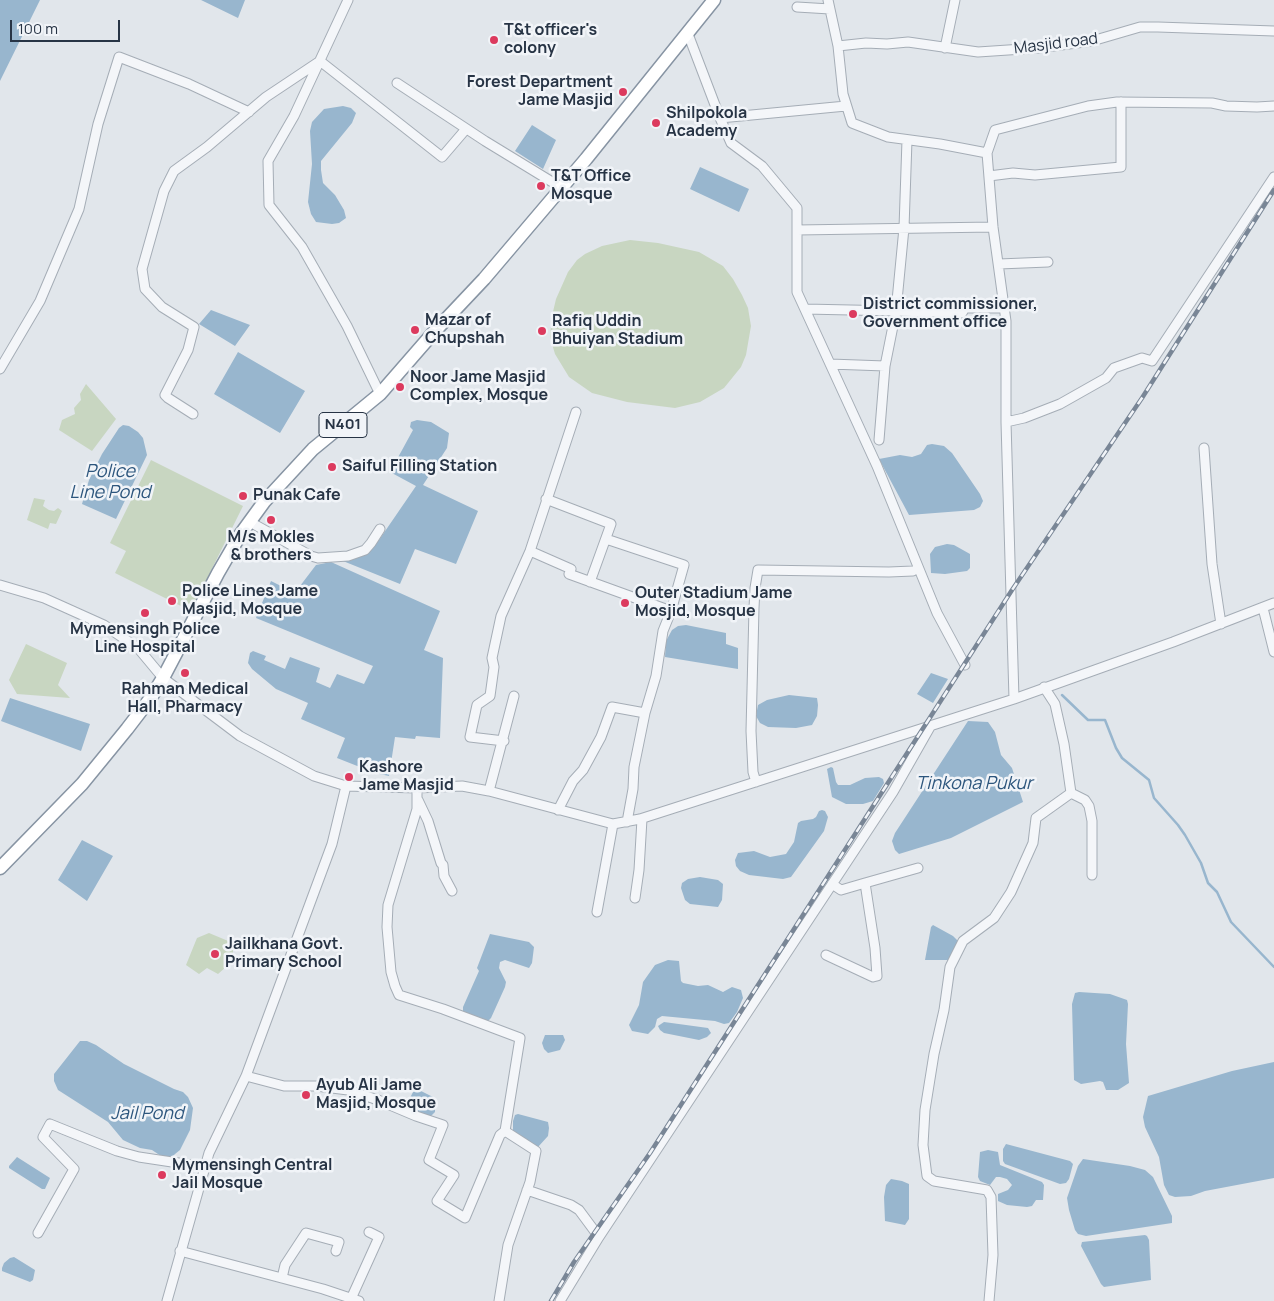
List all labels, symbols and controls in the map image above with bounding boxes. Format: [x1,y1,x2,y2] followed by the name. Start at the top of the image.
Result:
[12,10,122,42] scale bar
[18,18,58,39] text: 100 m
[504,21,597,59] place label: T&t officer's colony
[1013,29,1099,59] street label: Masjid road
[488,34,500,46] marker: T&t officer's colony
[467,73,613,111] place label: Forest Department Jame Masjid
[617,86,629,98] marker: Forest Department Jame Masjid
[666,104,747,142] place label: Shilpokola Academy
[650,117,662,129] marker: Shilpokola Academy
[551,167,631,205] place label: T&T Office Mosque
[535,180,547,192] marker: T&T Office Mosque
[863,295,1038,333] place label: District commissioner, Government office
[847,308,859,320] marker: District commissioner, Government office
[425,311,504,349] place label: Mazar of Chupshah
[552,312,683,350] place label: Rafiq Uddin Bhuiyan Stadium
[409,324,421,336] marker: Mazar of Chupshah
[536,325,548,337] marker: Rafiq Uddin Bhuiyan Stadium
[410,368,548,406] place label: Noor Jame Masjid Complex, Mosque
[394,381,406,393] marker: Noor Jame Masjid Complex, Mosque
[319,412,367,438] road number: N401
[342,457,497,477] place label: Saiful Filling Station
[70,461,150,504] water label: Police Line Pond
[326,461,338,473] marker: Saiful Filling Station
[253,486,341,506] place label: Punak Cafe
[237,490,249,502] marker: Punak Cafe
[265,514,277,526] marker: M/s Mokles & brothers
[228,528,314,566] place label: M/s Mokles & brothers
[182,582,318,620] place label: Police Lines Jame Masjid, Mosque
[635,584,792,622] place label: Outer Stadium Jame Mosjid, Mosque
[166,595,178,607] marker: Police Lines Jame Masjid, Mosque
[619,597,631,609] marker: Outer Stadium Jame Mosjid, Mosque
[139,607,151,619] marker: Mymensingh Police Line Hospital
[70,620,220,658] place label: Mymensingh Police Line Hospital
[179,667,191,679] marker: Rahman Medical Hall, Pharmacy
[121,680,249,718] place label: Rahman Medical Hall, Pharmacy
[359,758,454,796] place label: Kashore Jame Masjid
[343,771,355,783] marker: Kashore Jame Masjid
[916,773,1032,795] water label: Tinkona Pukur
[225,935,343,973] place label: Jailkhana Govt. Primary School
[209,948,221,960] marker: Jailkhana Govt. Primary School
[316,1076,436,1114] place label: Ayub Ali Jame Masjid, Mosque
[300,1089,312,1101] marker: Ayub Ali Jame Masjid, Mosque
[110,1103,184,1125] water label: Jail Pond
[172,1156,333,1194] place label: Mymensingh Central Jail Mosque
[156,1169,168,1181] marker: Mymensingh Central Jail Mosque

